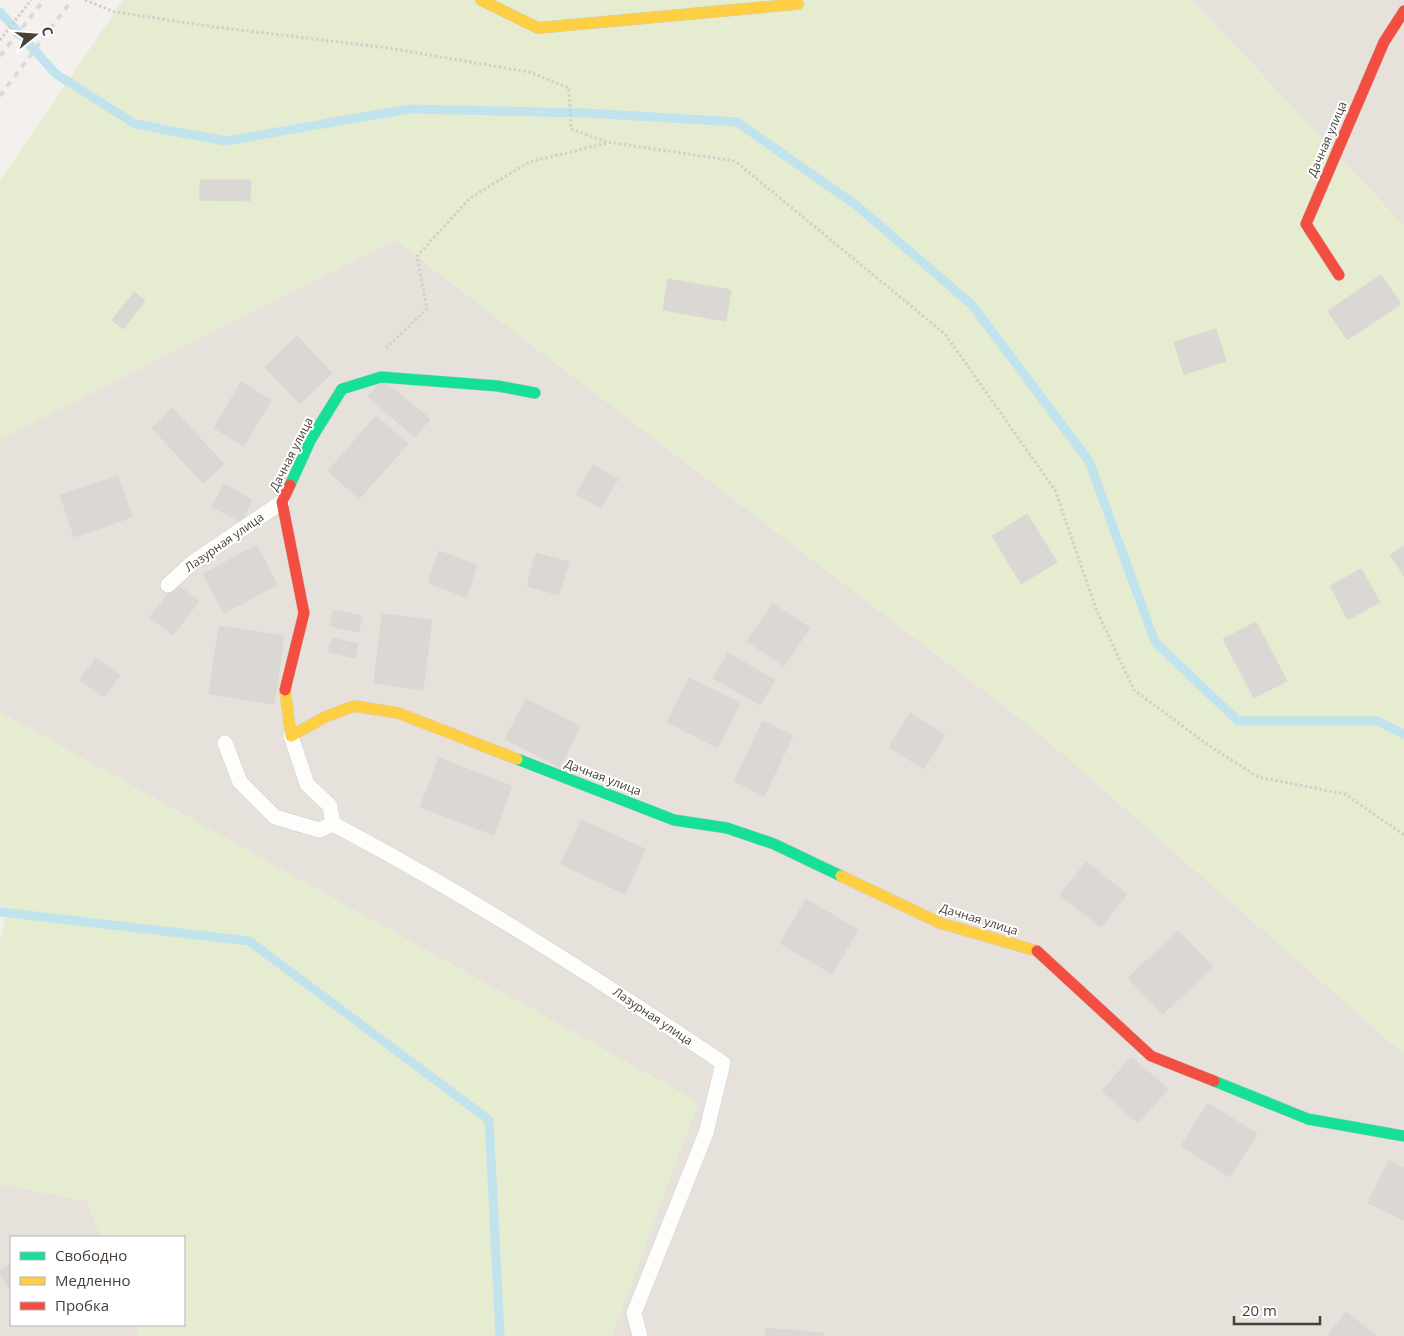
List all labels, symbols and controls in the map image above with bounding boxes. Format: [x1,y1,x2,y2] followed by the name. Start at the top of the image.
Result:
[10,10,60,60] north arrow
[38,24,58,38] text: С
[1303,98,1351,180] street label: Дачная улица
[265,414,317,494] street label: Дачная улица
[181,508,267,576] street label: Лазурная улица
[562,755,644,799] street label: Дачная улица
[938,899,1020,939] street label: Дачная улица
[610,983,696,1049] street label: Лазурная улица
[10,1236,185,1326] legend
[55,1245,127,1265] text: Свободно
[55,1270,131,1290] text: Медленно
[1234,1294,1320,1326] scale bar
[55,1295,109,1315] text: Пробка
[1242,1300,1277,1320] text: 20 m

